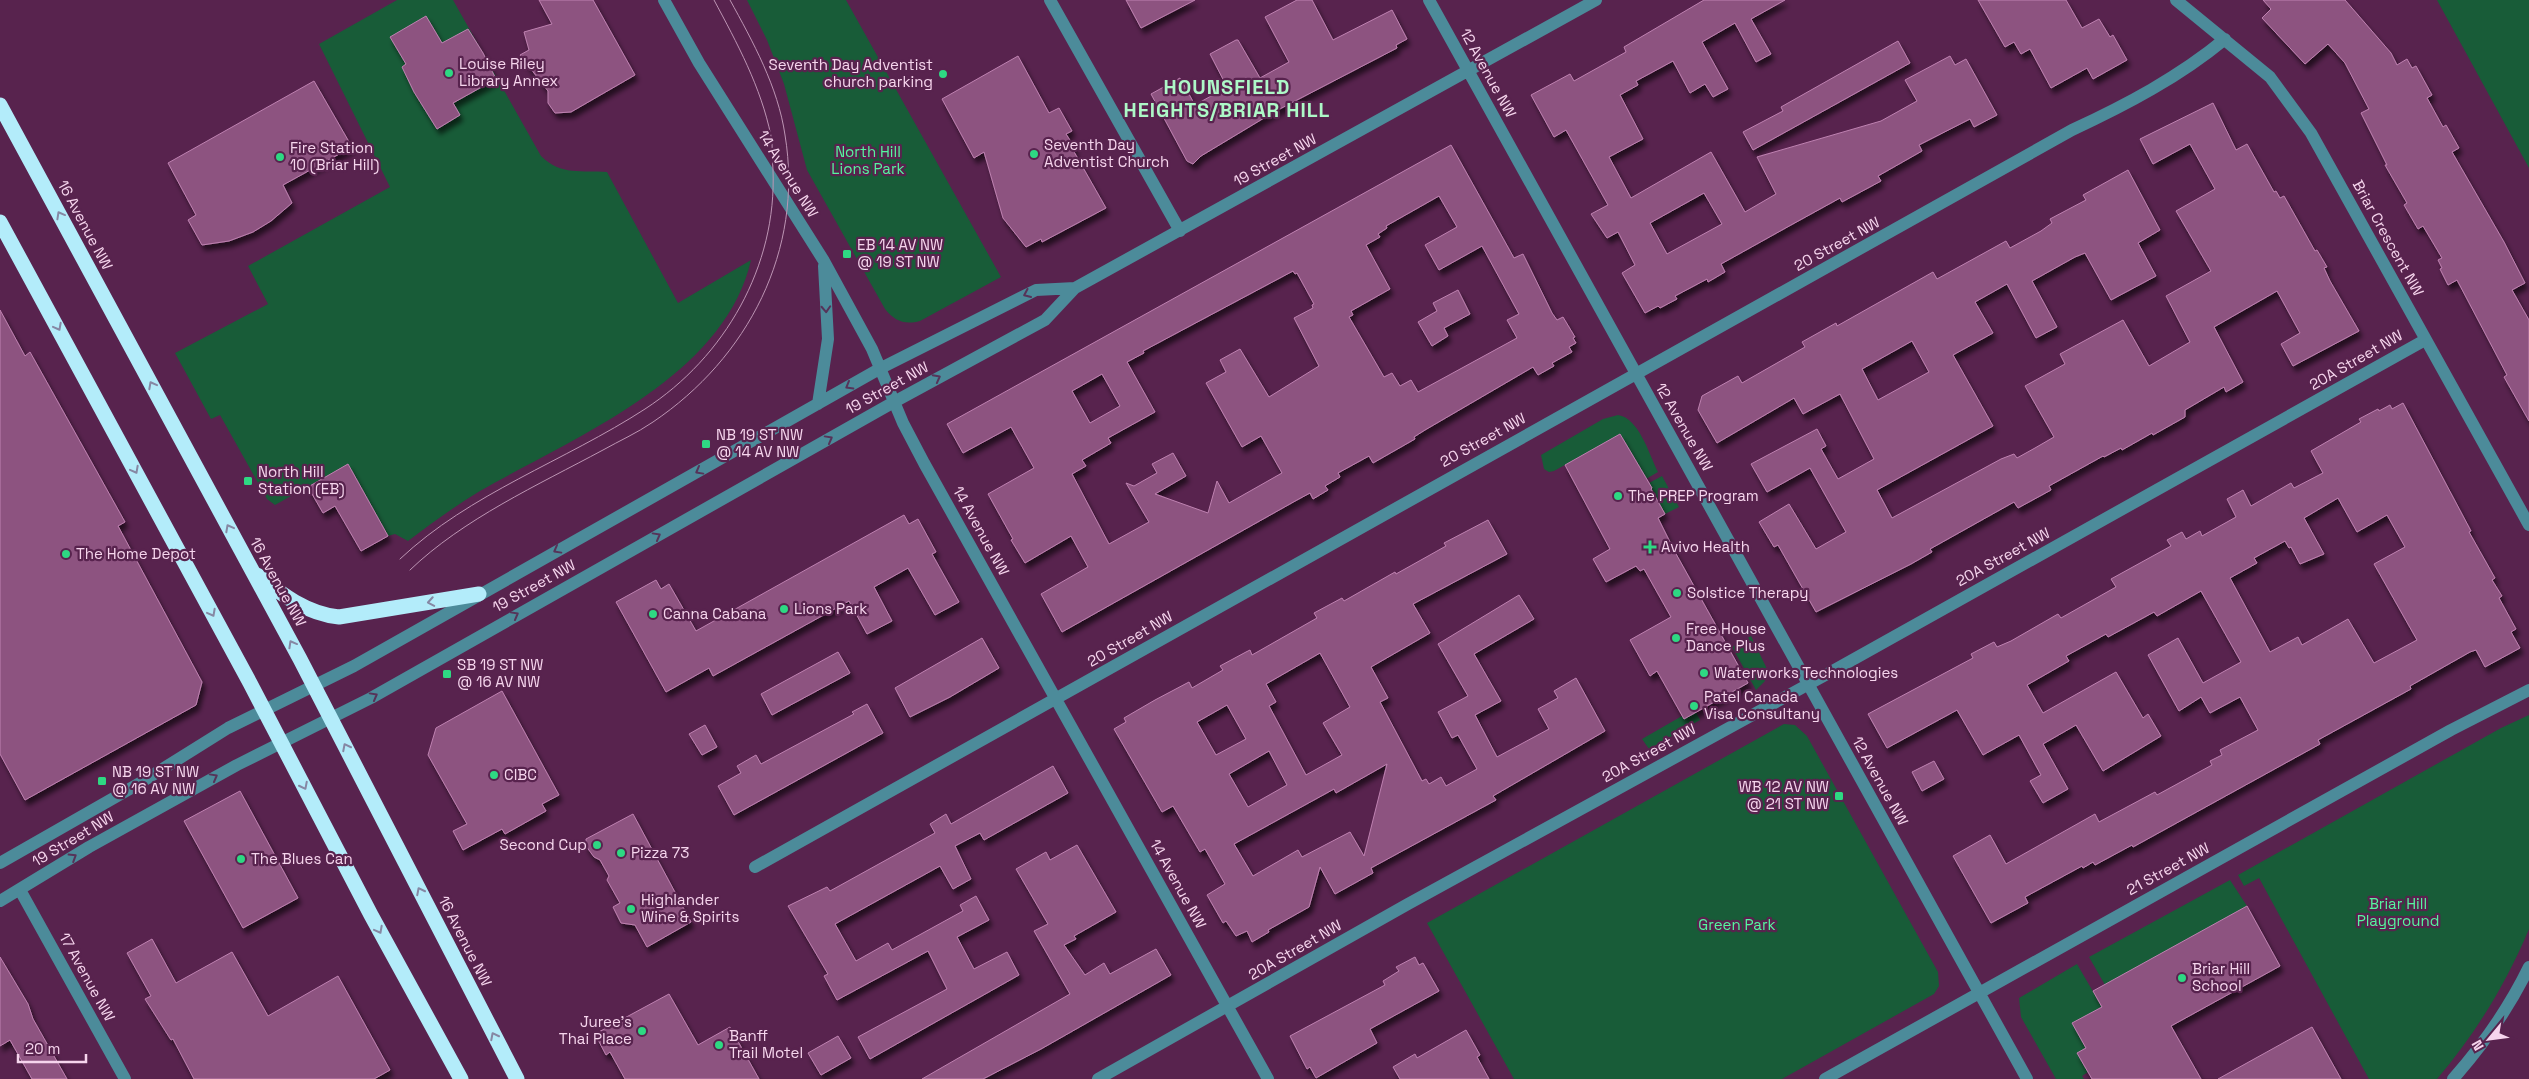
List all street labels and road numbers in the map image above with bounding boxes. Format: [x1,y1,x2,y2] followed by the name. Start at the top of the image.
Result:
[1456,25,1521,121] street label: 12 Avenue NW
[754,127,823,221] street label: 14 Avenue NW
[1230,129,1320,190] street label: 19 Street NW
[2349,176,2428,299] street label: Briar Crescent NW
[54,177,117,273] street label: 16 Avenue NW
[1790,212,1883,275] street label: 20 Street NW
[2306,325,2406,394] street label: 20A Street NW
[842,357,932,418] street label: 19 Street NW
[1651,379,1717,474] street label: 12 Avenue NW
[1436,408,1529,471] street label: 20 Street NW
[949,483,1014,579] street label: 14 Avenue NW
[1952,523,2053,590] street label: 20A Street NW
[246,534,311,630] street label: 16 Avenue NW
[489,555,579,616] street label: 19 Street NW
[1084,607,1176,671] street label: 20 Street NW
[1598,719,1699,786] street label: 20A Street NW
[1848,733,1913,829] street label: 12 Avenue NW
[28,807,117,870] street label: 19 Street NW
[1146,836,1211,932] street label: 14 Avenue NW
[2123,838,2213,899] street label: 21 Street NW
[435,892,496,989] street label: 16 Avenue NW
[1245,915,1345,984] street label: 20A Street NW
[55,929,120,1024] street label: 17 Avenue NW

